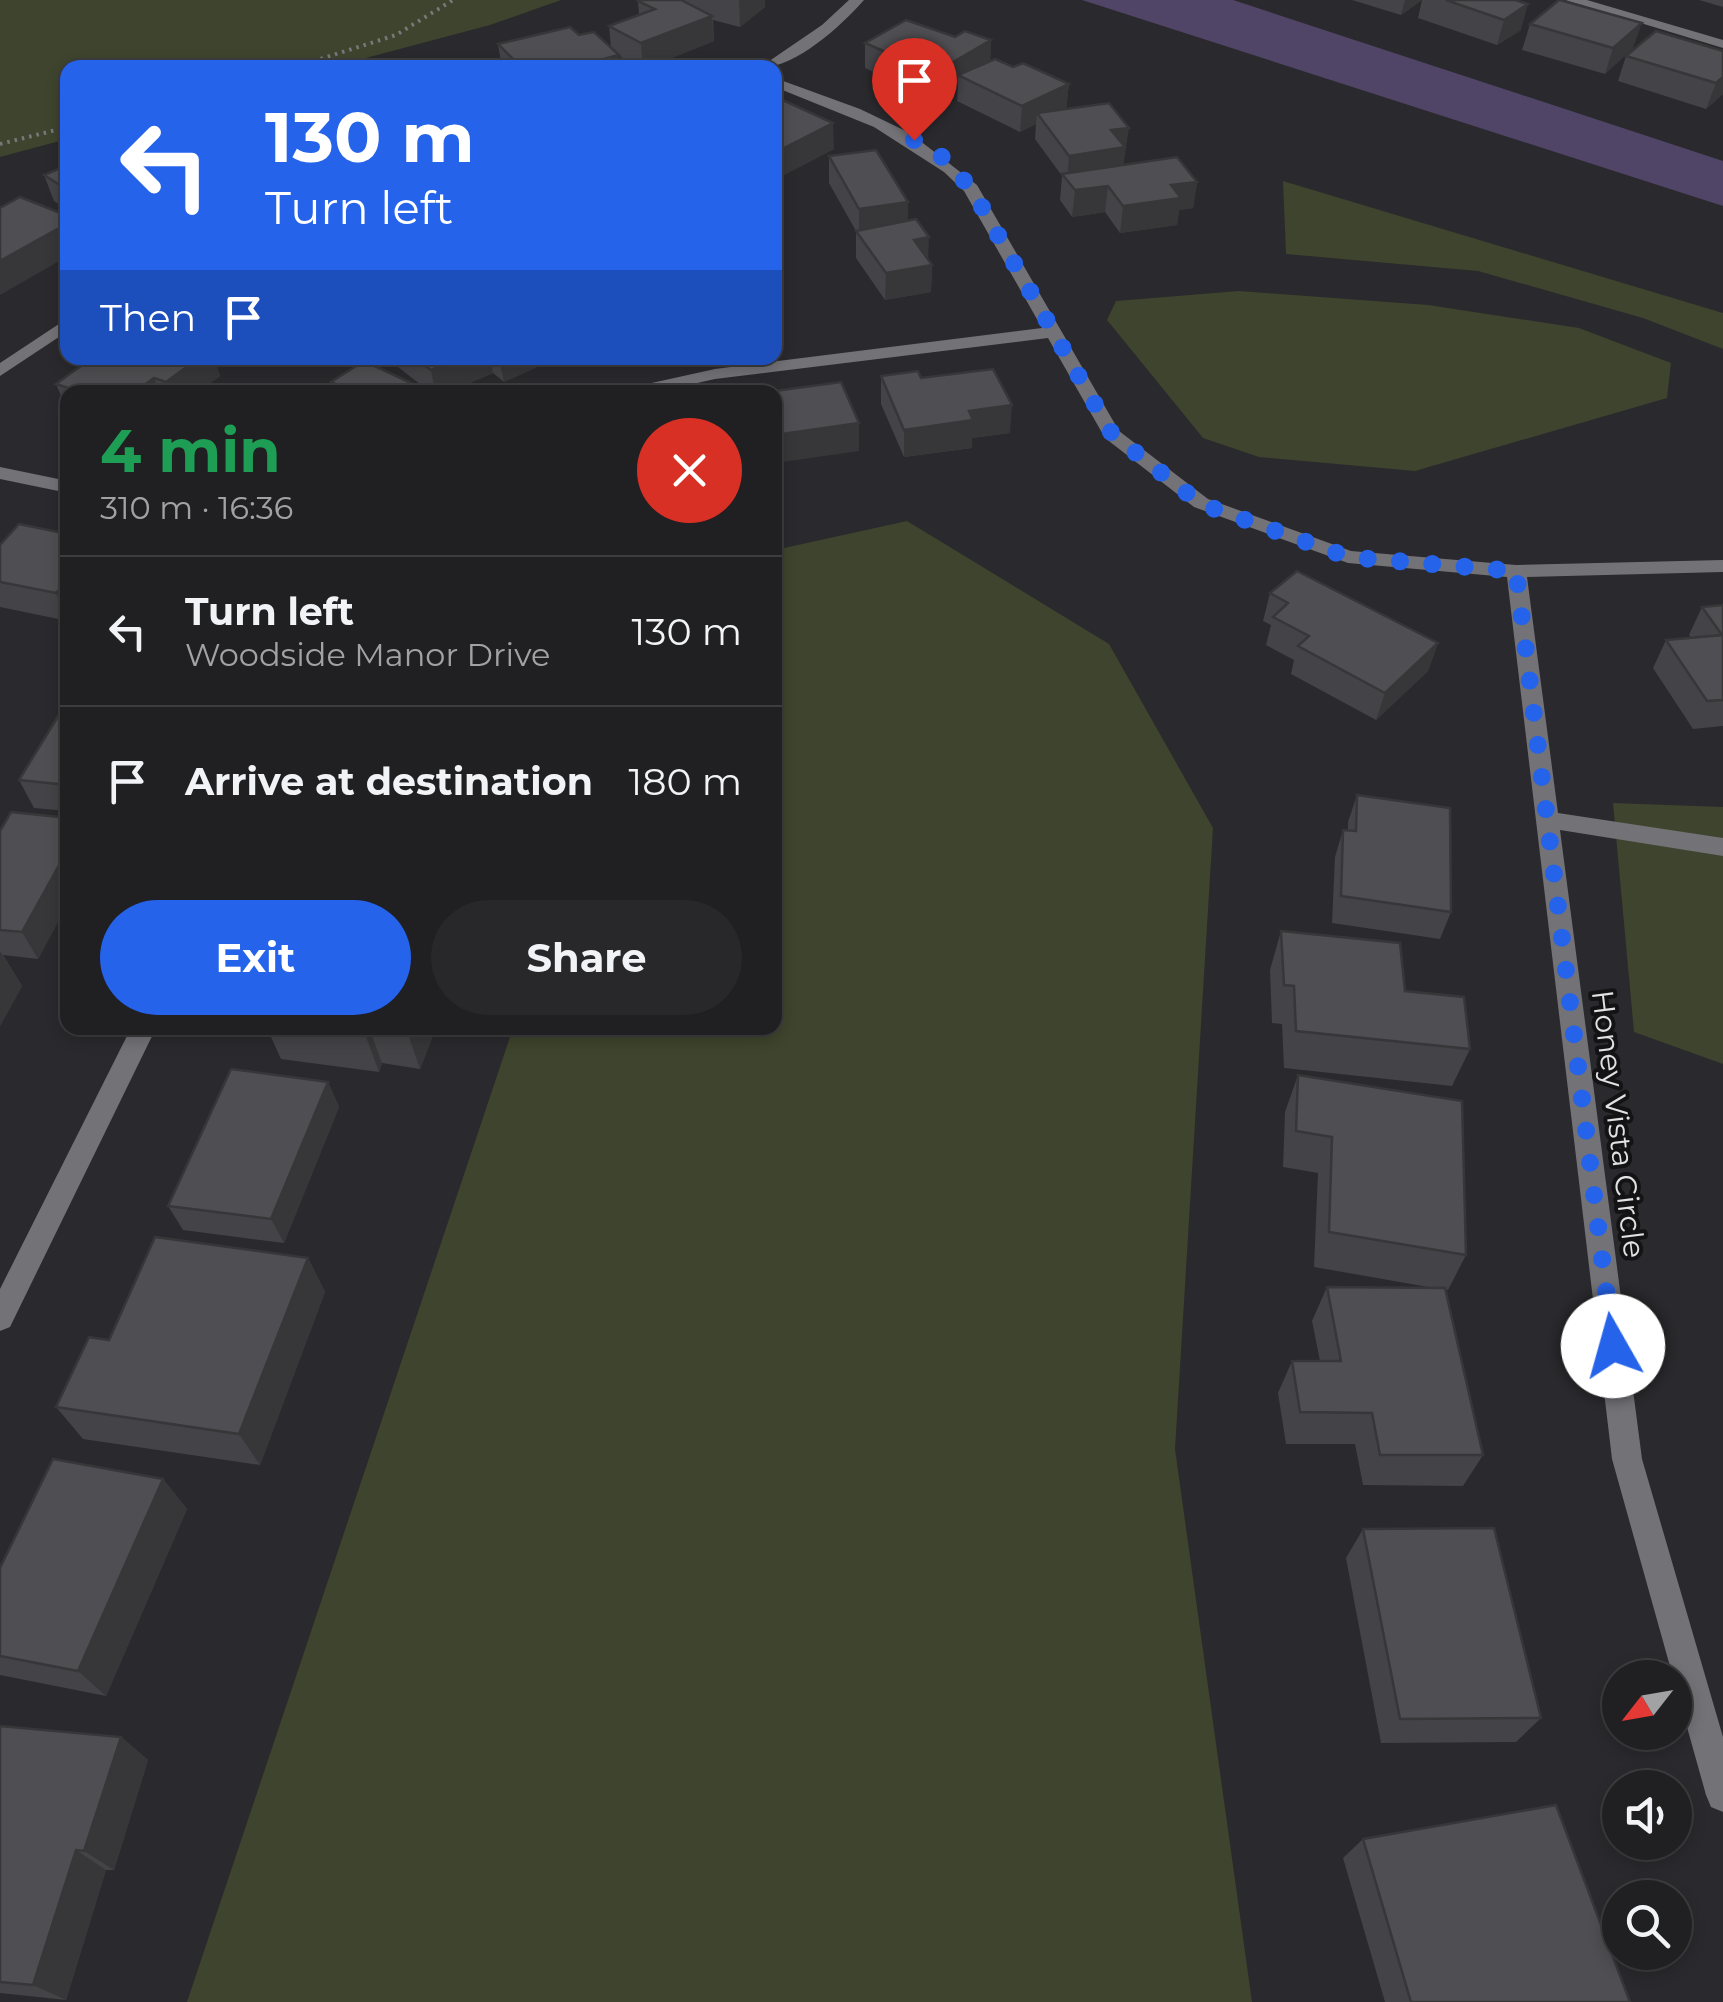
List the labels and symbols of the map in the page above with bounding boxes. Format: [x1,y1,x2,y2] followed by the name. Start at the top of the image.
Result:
[872,38,957,141] pin
[1584,988,1653,1260] street label: Honey Vista Circle
[1561,1294,1665,1398] position arrow
[1602,1660,1692,1750] north arrow

